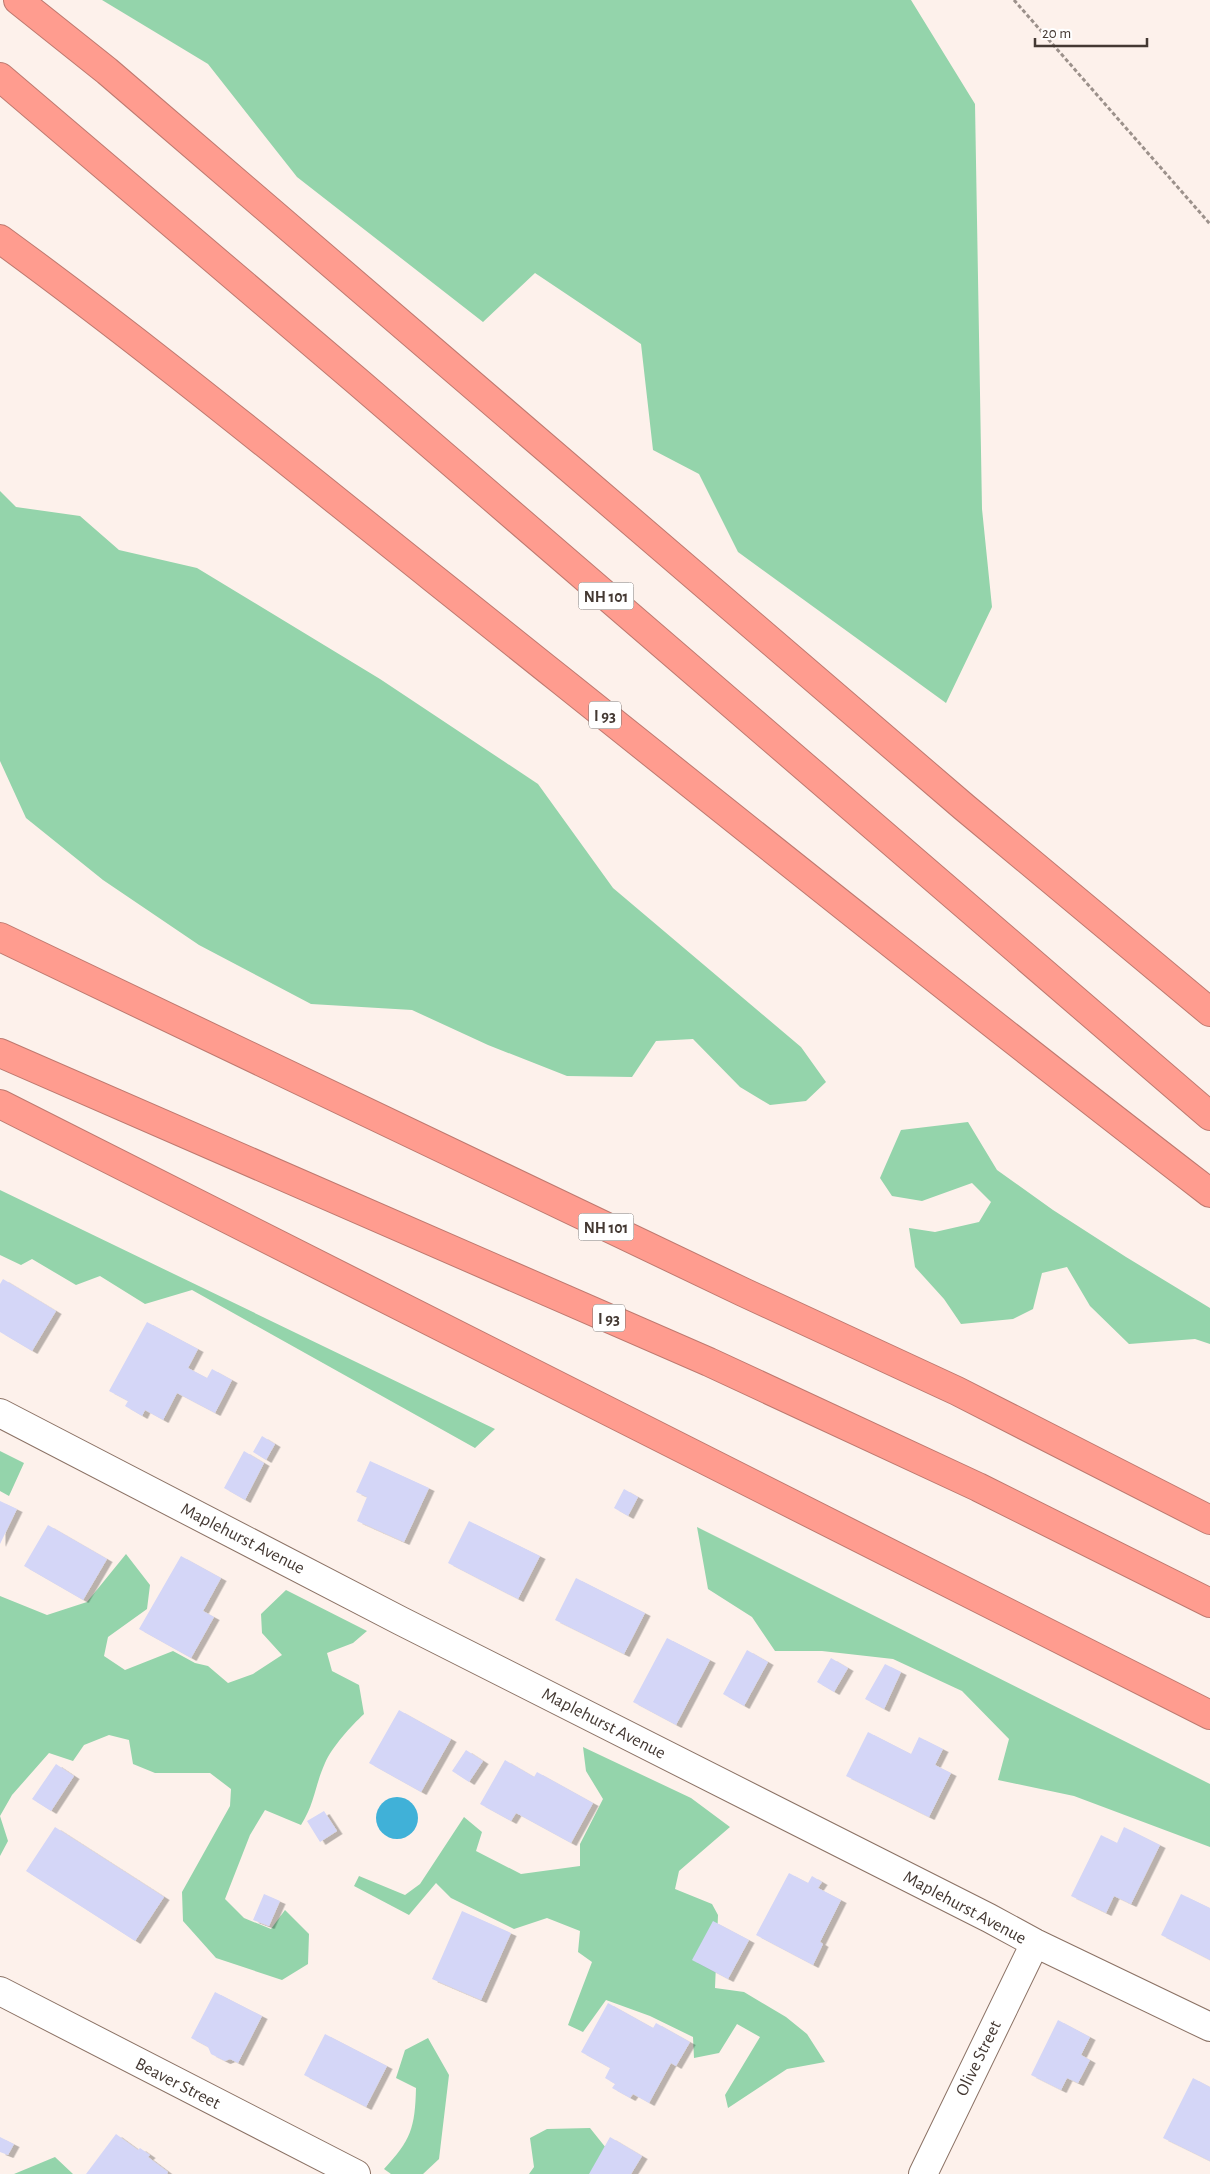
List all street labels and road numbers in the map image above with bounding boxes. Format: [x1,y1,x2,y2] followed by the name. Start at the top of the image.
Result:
[578,582,634,610] road number: NH 101
[589,702,621,728] road number: I 93
[578,1214,634,1240] road number: NH 101
[593,1305,625,1332] road number: I 93
[178,1500,307,1578] street label: Maplehurst Avenue
[539,1685,668,1763] street label: Maplehurst Avenue
[900,1868,1029,1948] street label: Maplehurst Avenue
[953,2018,1005,2099] street label: Olive Street
[132,2055,223,2113] street label: Beaver Street

